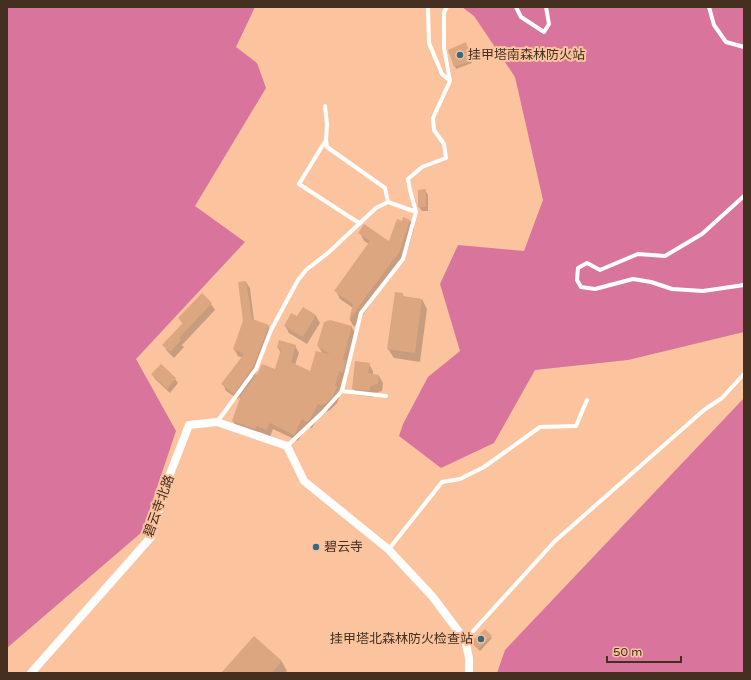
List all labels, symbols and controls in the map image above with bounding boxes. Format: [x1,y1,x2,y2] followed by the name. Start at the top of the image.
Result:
[468,47,585,63] place label: 挂甲塔南森林防火站
[455,50,465,60] marker: 挂甲塔南森林防火站
[140,473,178,539] street label: 碧云寺北路
[324,539,363,555] place label: 碧云寺
[311,542,321,552] marker: 碧云寺
[330,631,473,647] place label: 挂甲塔北森林防火检查站
[476,634,486,644] marker: 挂甲塔北森林防火检查站
[607,638,681,664] scale bar
[613,645,642,659] text: 50 m

